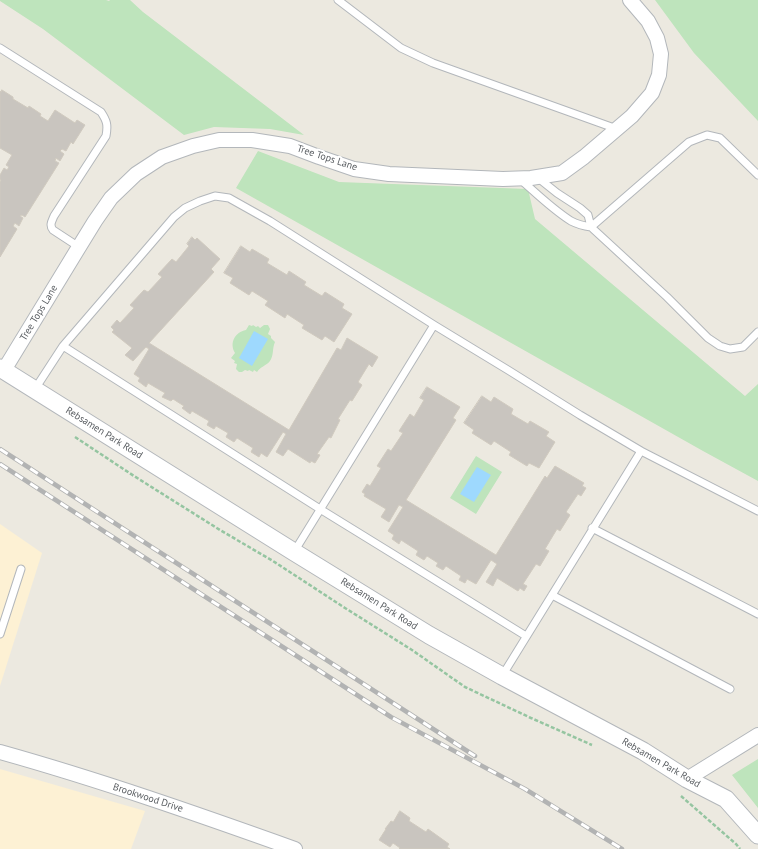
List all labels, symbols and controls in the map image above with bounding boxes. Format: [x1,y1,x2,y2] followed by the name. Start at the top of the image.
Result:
[295,143,359,173] street label: Tree Tops Lane
[18,283,60,343] street label: Tree Tops Lane
[63,404,145,462] street label: Rebsamen Park Road
[338,575,420,633] street label: Rebsamen Park Road
[620,736,702,790] street label: Rebsamen Park Road
[111,781,185,815] street label: Brookwood Drive

